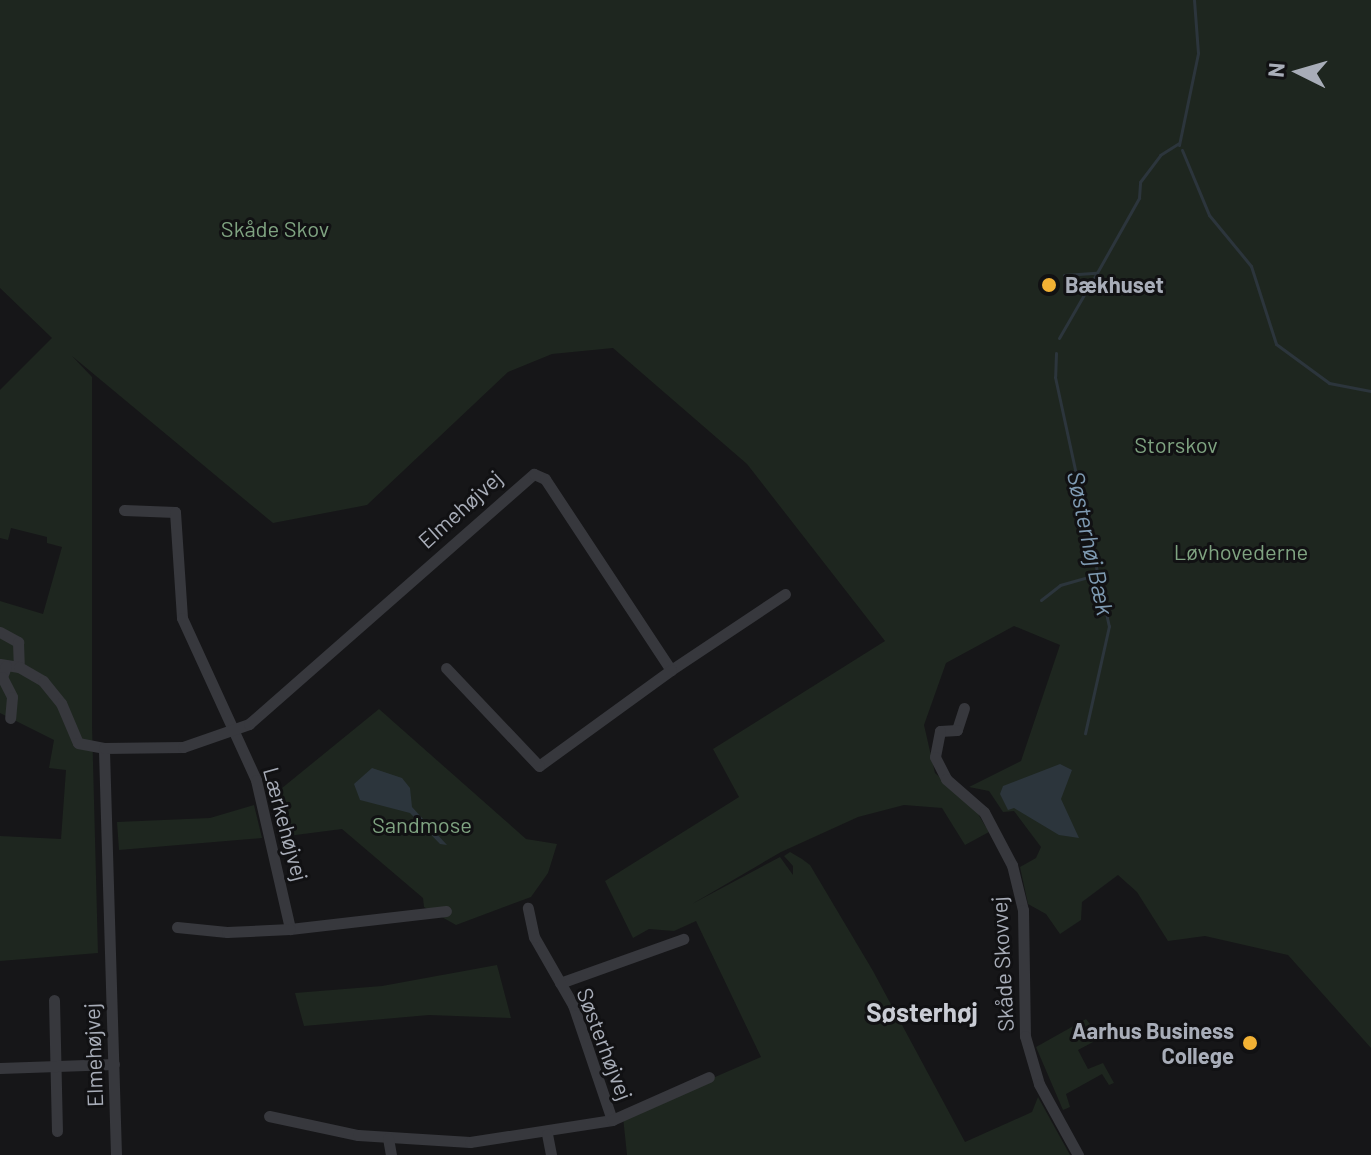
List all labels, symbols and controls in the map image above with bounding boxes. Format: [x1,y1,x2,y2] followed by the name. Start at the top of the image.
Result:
[1259,32,1339,112] north arrow
[1262,61,1289,78] text: N
[221,216,329,242] park label: Skåde Skov
[1065,272,1164,298] place label: Bækhuset
[1040,276,1058,294] marker: Bækhuset
[1134,432,1218,458] park label: Storskov
[413,464,507,554] street label: Elmehøjvej
[1062,468,1120,618] water label: Søsterhøj Bæk
[1174,539,1308,565] park label: Løvhovederne
[258,764,314,884] street label: Lærkehøjvej
[372,812,472,838] park label: Sandmose
[985,896,1019,1032] street label: Skåde Skovvej
[571,984,639,1104] street label: Søsterhøjvej
[866,996,978,1028] district label: Søsterhøj
[78,1003,108,1107] street label: Elmehøjvej
[1072,1017,1234,1068] place label: Aarhus Business College
[1241,1034,1259,1052] marker: Aarhus Business College

